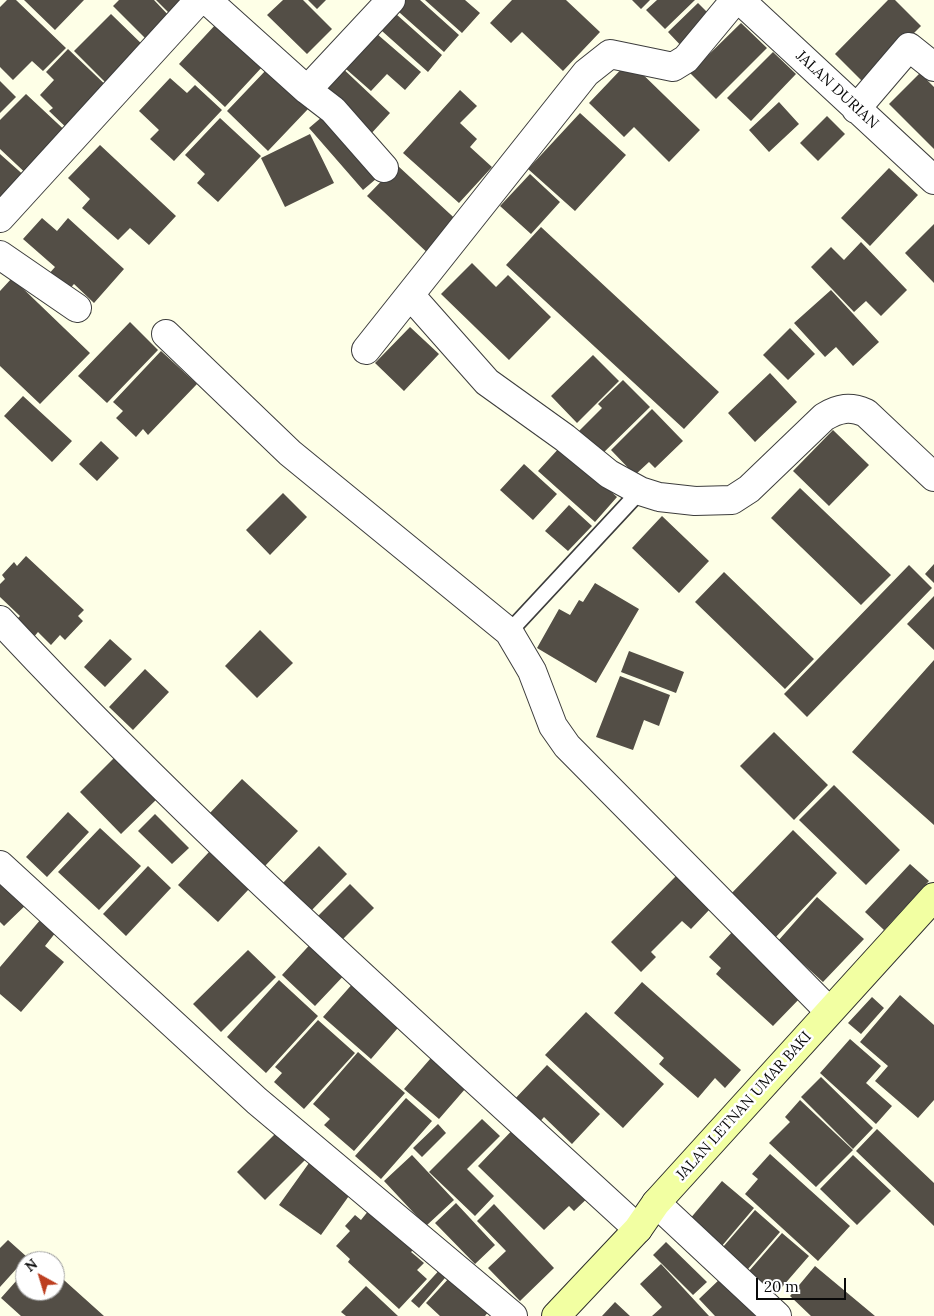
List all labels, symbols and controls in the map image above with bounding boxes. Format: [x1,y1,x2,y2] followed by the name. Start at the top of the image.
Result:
[792,47,882,133] street label: JALAN DURIAN
[673,1028,815,1184] street label: JALAN LETNAN UMAR BAKI
[15,1251,65,1301] north arrow
[21,1255,41,1276] text: N
[759,1268,849,1300] scale bar
[764,1277,799,1296] text: 20 m

